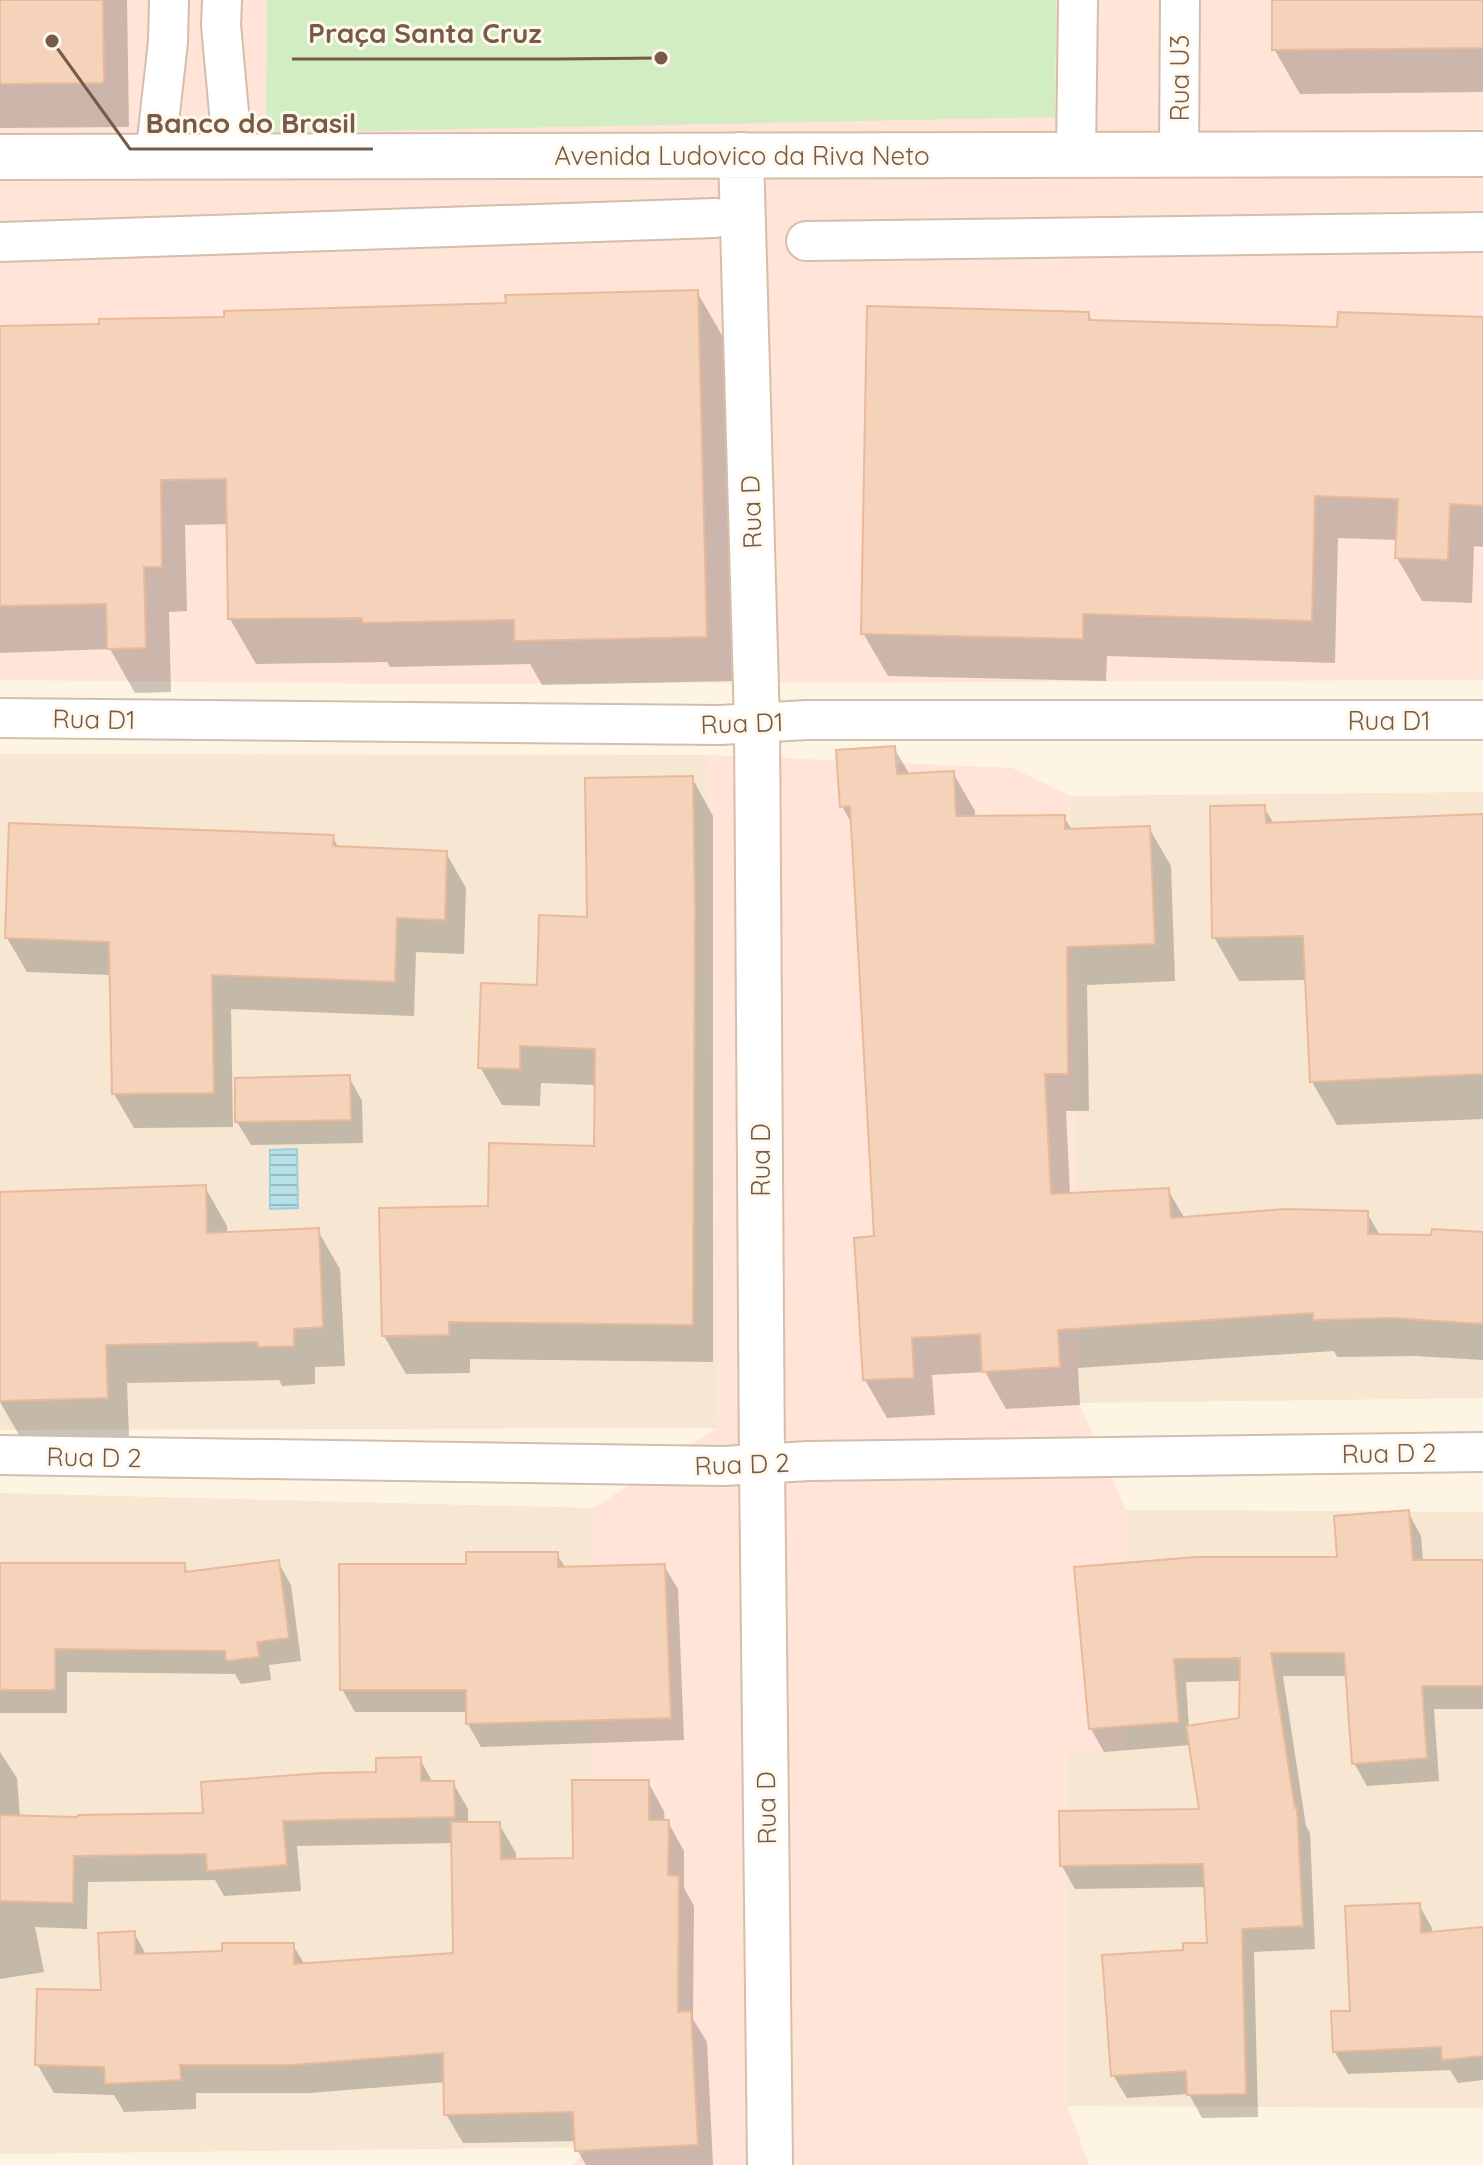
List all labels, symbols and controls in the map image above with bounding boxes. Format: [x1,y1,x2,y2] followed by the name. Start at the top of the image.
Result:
[292,7,558,59] callout: Praça Santa Cruz
[308,15,542,50] text: Praça Santa Cruz
[1163,35,1196,121] street label: Rua U3
[130,97,373,149] callout: Banco do Brasil
[146,105,356,140] text: Banco do Brasil
[554,139,930,172] street label: Avenida Ludovico da Riva Neto
[733,475,769,549] street label: Rua D
[52,702,136,736] street label: Rua D1
[1347,704,1431,737] street label: Rua D1
[700,705,784,741] street label: Rua D1
[744,1123,777,1197] street label: Rua D
[1341,1436,1437,1470] street label: Rua D 2
[46,1440,142,1474] street label: Rua D 2
[694,1446,790,1482] street label: Rua D 2
[749,1771,783,1845] street label: Rua D

